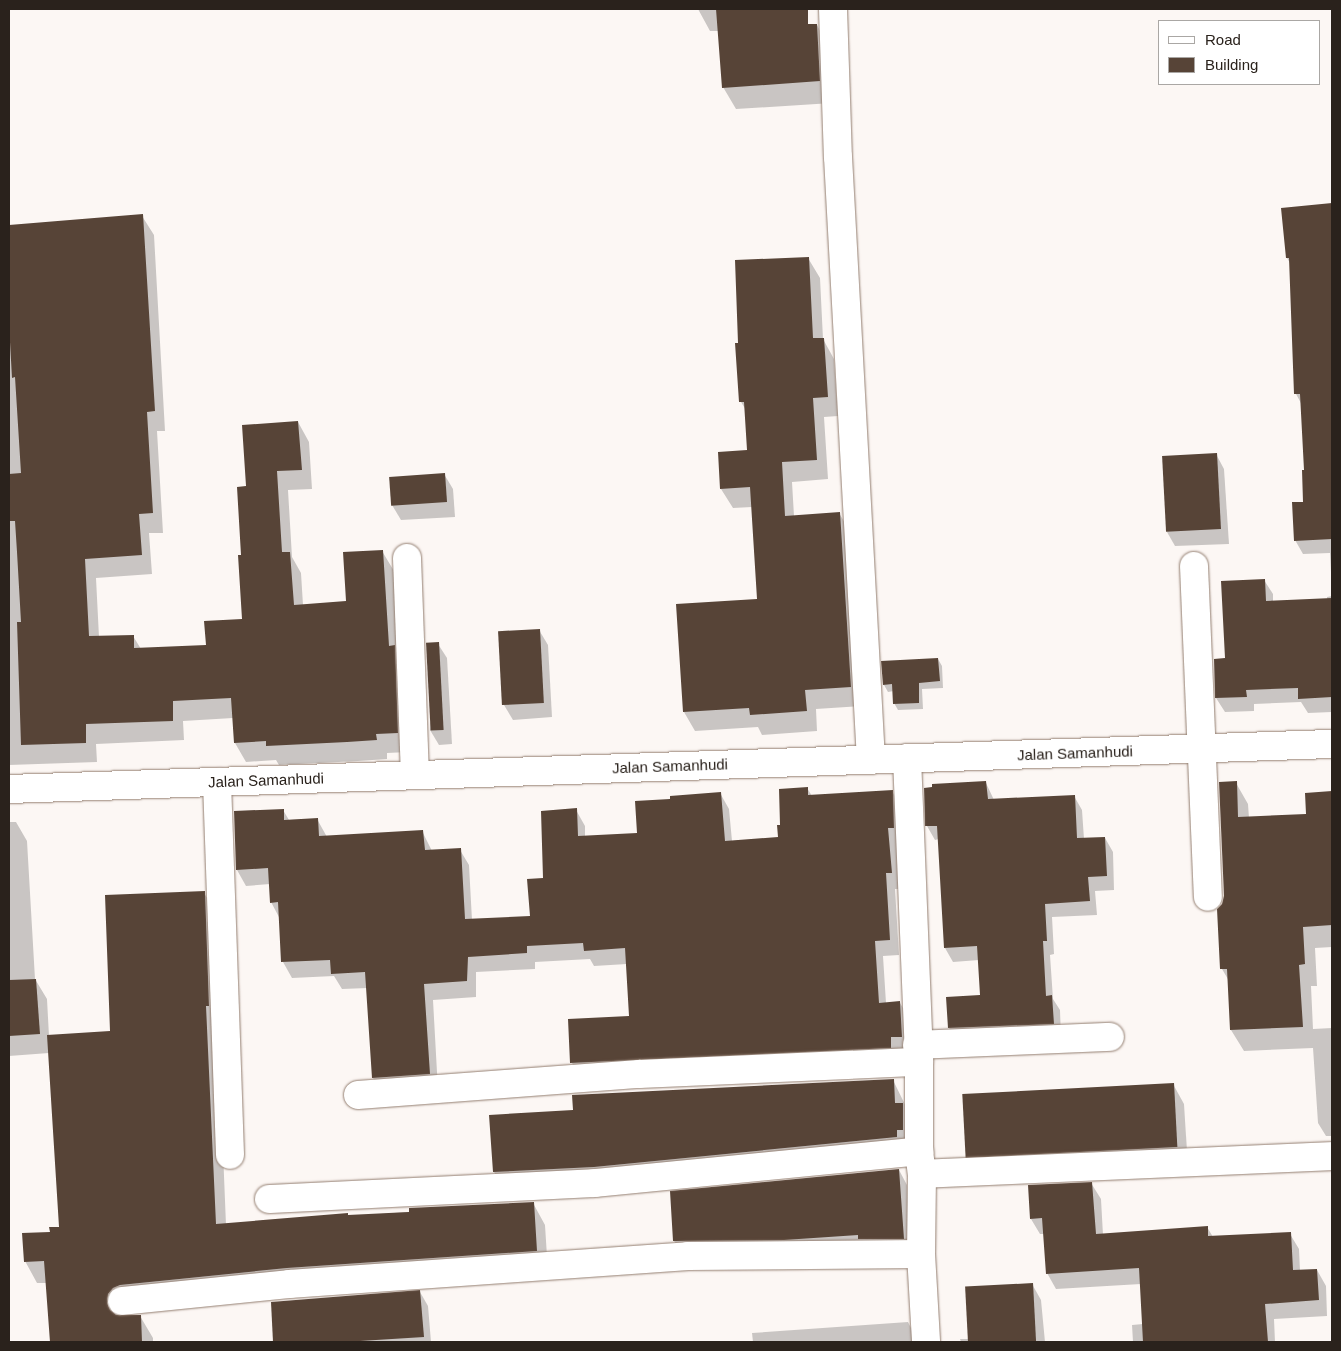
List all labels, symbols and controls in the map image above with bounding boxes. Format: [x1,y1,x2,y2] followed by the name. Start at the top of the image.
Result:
[1158,20,1321,85] legend
[1205,31,1241,48] text: Road
[1205,56,1258,73] text: Building
[1017,742,1133,764] street label: Jalan Samanhudi
[612,755,728,777] street label: Jalan Samanhudi
[208,769,324,791] street label: Jalan Samanhudi

